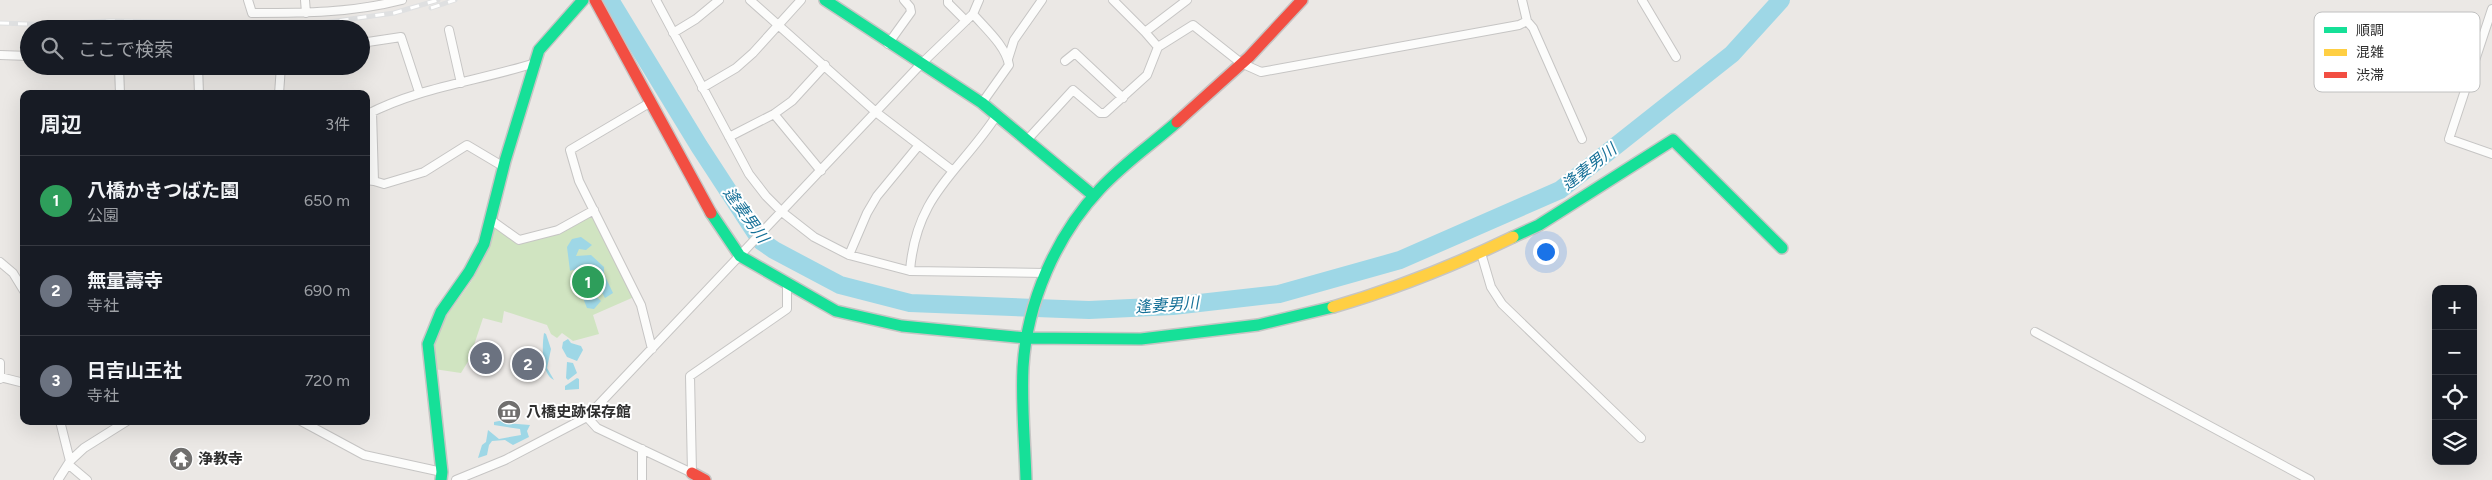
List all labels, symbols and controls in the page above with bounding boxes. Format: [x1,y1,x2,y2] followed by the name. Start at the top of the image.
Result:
[2314,12,2480,92] legend
[20,20,370,75] search box
[2356,22,2384,39] text: 順調
[38,34,66,62] icon: search
[78,38,173,61] text: ここで検索
[2356,44,2384,61] text: 混雑
[2356,67,2384,84] text: 渋滞
[40,112,82,137] text: 周辺
[325,115,350,134] text: 3件
[1558,139,1622,194] water label: 逢妻男川
[87,179,239,202] text: 八橋かきつばた園
[720,184,774,248] water label: 逢妻男川
[53,191,59,210] text: 1
[304,191,350,210] text: 650 m
[87,206,119,225] text: 公園
[1533,239,1559,265] your location
[572,263,604,301] pin: 1
[87,269,163,292] text: 無量壽寺
[51,281,61,300] text: 2
[304,281,350,300] text: 690 m
[2432,285,2477,465] map controls
[2432,285,2477,330] button: +
[1134,293,1202,317] water label: 逢妻男川
[87,296,119,315] text: 寺社
[2432,330,2477,375] button: −
[470,339,502,377] pin: 3
[512,345,544,383] pin: 2
[87,359,182,382] text: 日吉山王社
[52,371,60,390] text: 3
[305,371,350,390] text: 720 m
[2432,375,2477,420] button: locate
[87,386,119,405] text: 寺社
[496,399,522,425] museum icon: 八橋史跡保存館
[526,403,631,421] place label: 八橋史跡保存館
[2432,420,2477,465] button: layers
[168,446,194,472] temple icon: 浄教寺
[198,450,243,468] place label: 浄教寺

